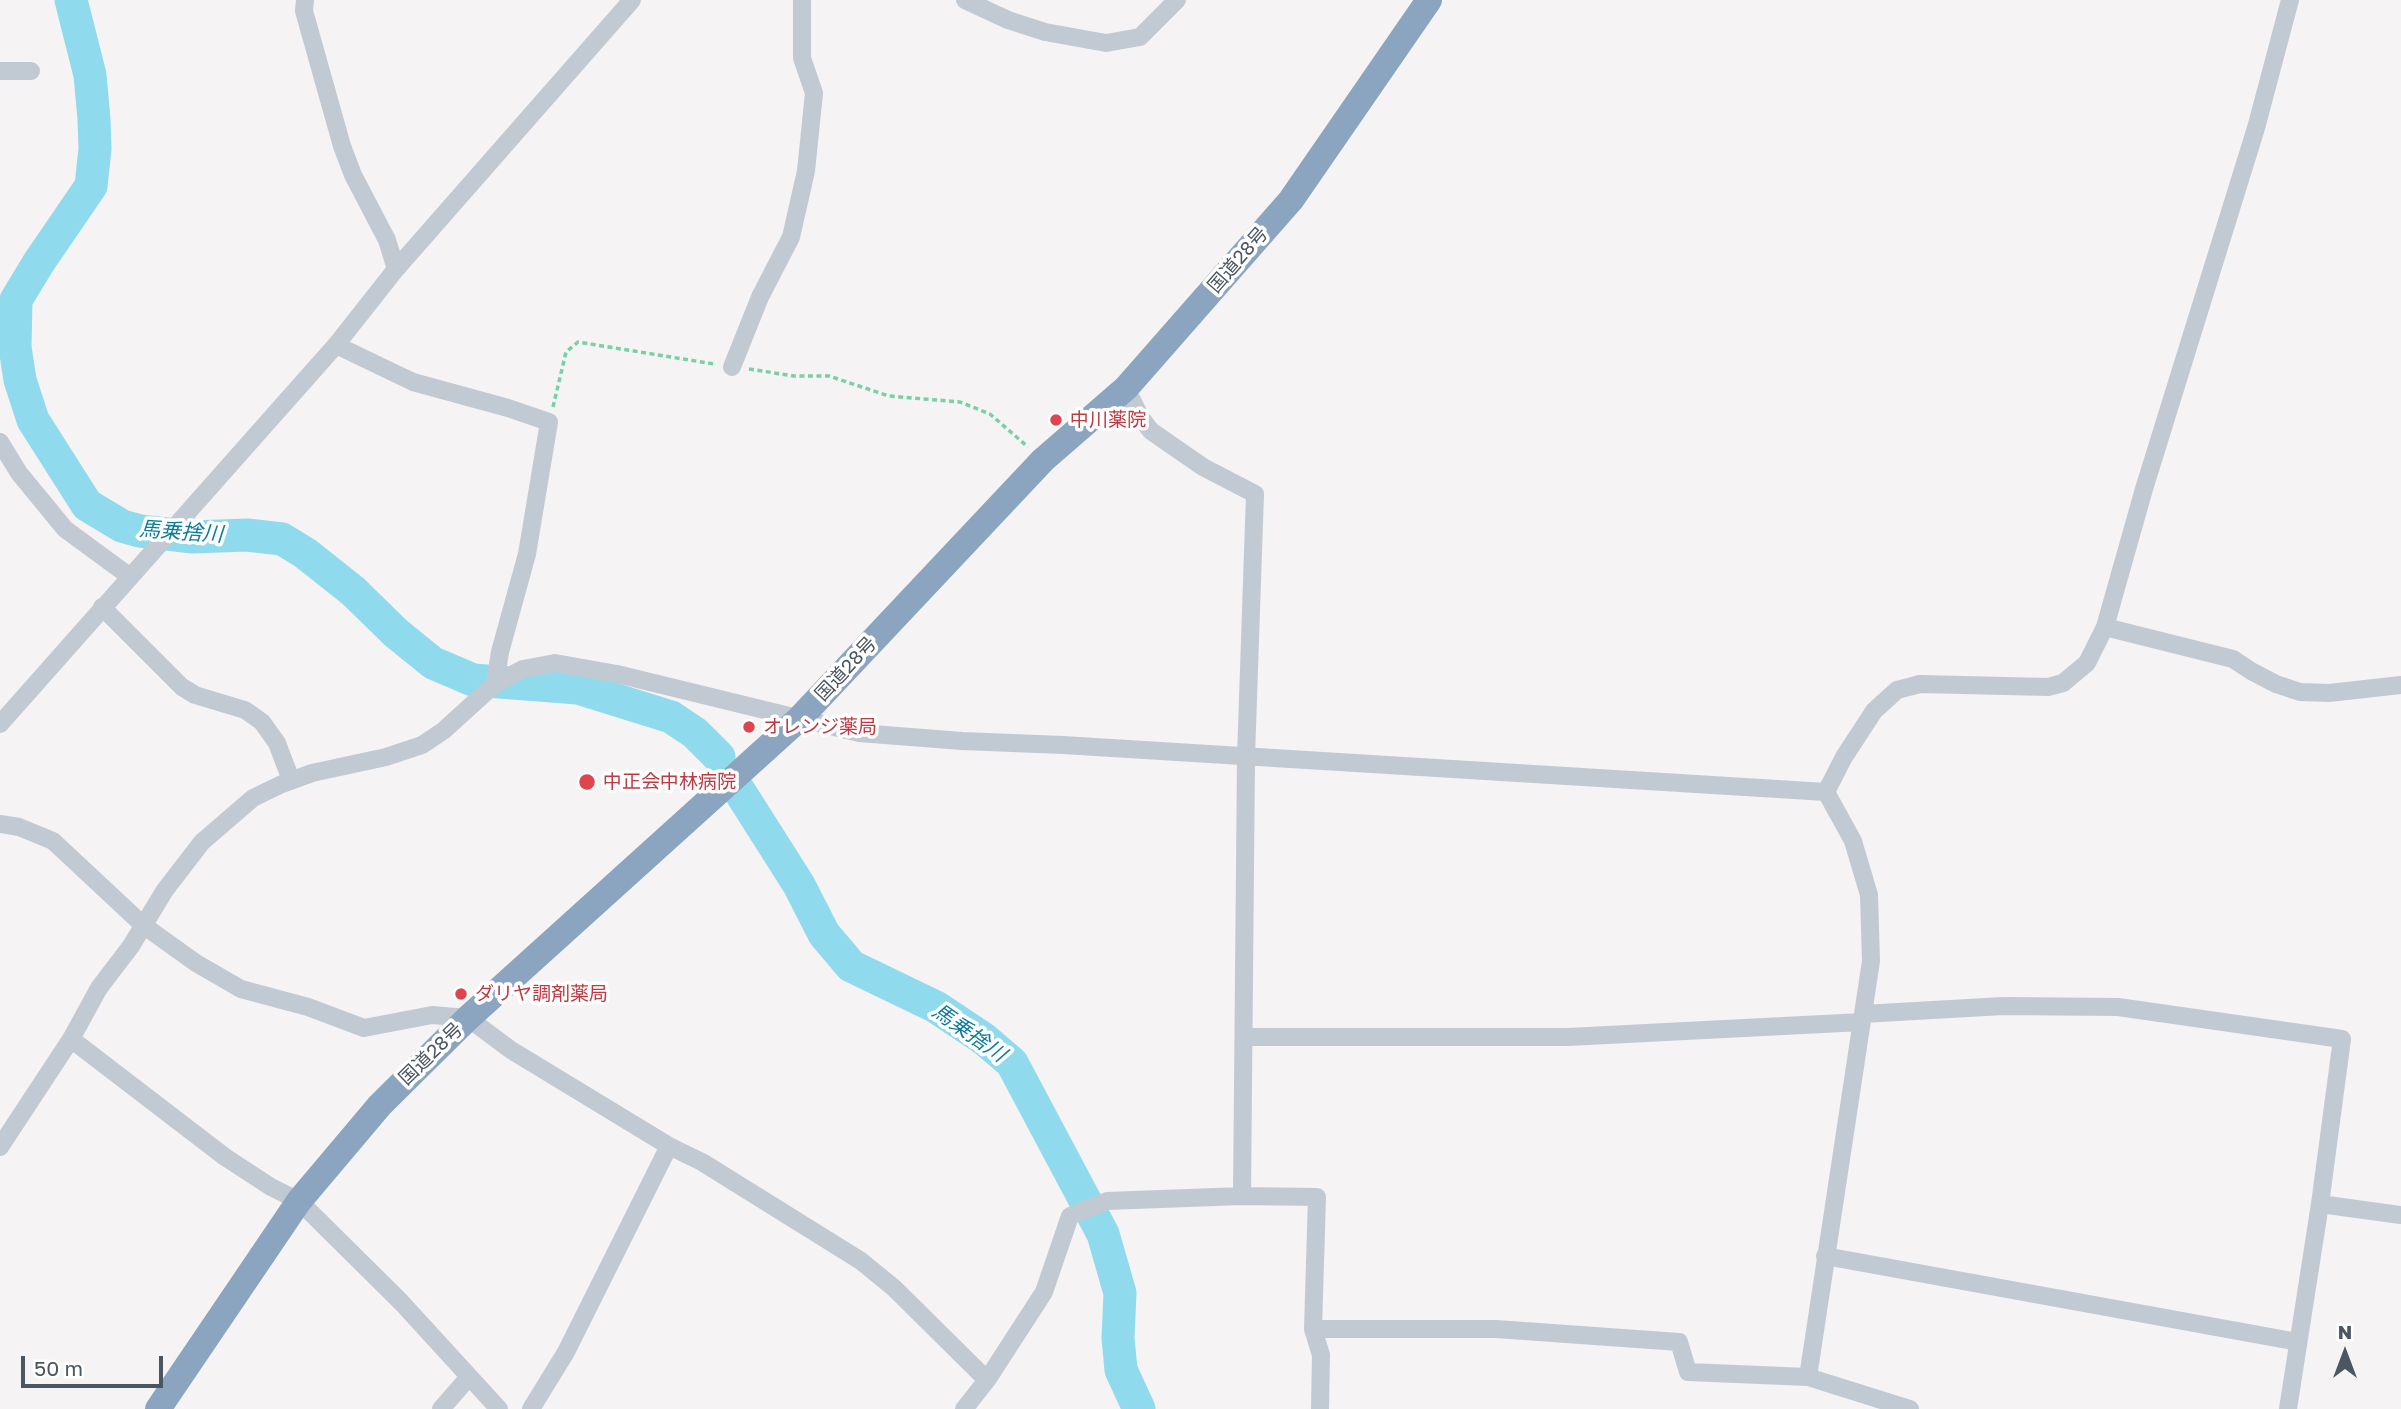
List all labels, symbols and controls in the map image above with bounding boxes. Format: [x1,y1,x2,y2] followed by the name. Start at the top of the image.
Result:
[1203,222,1273,298] street label: 国道28号
[1070,409,1146,431] place label: 中川薬院
[1048,412,1064,428] marker: 中川薬院
[138,517,224,547] water label: 馬乗捨川
[811,632,881,706] street label: 国道28号
[763,716,877,738] place label: オレンジ薬局
[741,719,757,735] marker: オレンジ薬局
[603,771,736,793] place label: 中正会中林病院
[577,772,597,792] marker: 中正会中林病院
[475,983,608,1005] place label: ダリヤ調剤薬局
[453,986,469,1002] marker: ダリヤ調剤薬局
[927,999,1011,1067] water label: 馬乗捨川
[394,1018,468,1090] street label: 国道28号
[2310,1318,2380,1388] north arrow
[2338,1320,2352,1343] text: N
[24,1342,166,1386] scale bar
[34,1355,83,1381] text: 50 m

